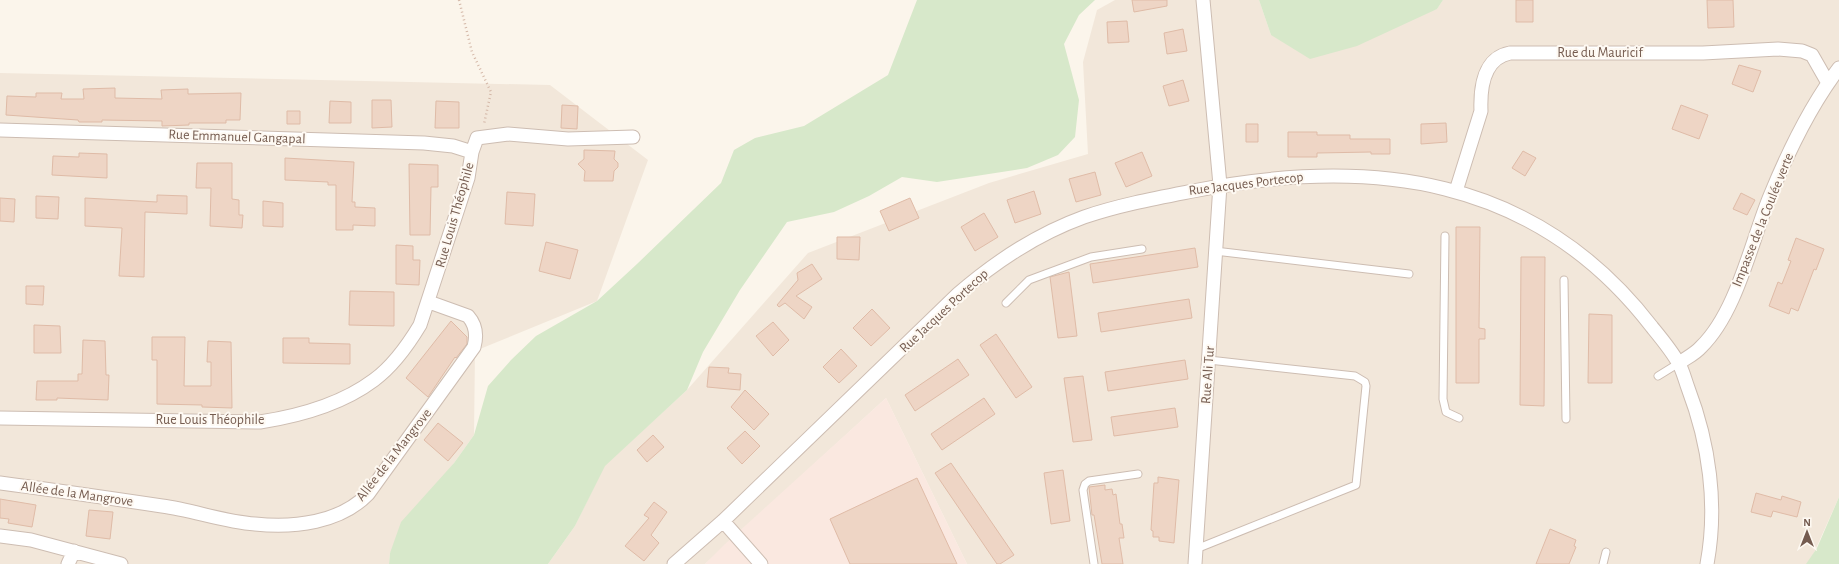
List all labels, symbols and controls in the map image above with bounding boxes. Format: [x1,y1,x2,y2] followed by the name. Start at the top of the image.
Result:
[1557,46,1643,60] street label: Rue du Mauricif
[168,128,306,146] street label: Rue Emmanuel Gangapal
[1730,151,1796,289] street label: Impasse de la Coulée verte
[433,161,477,269] street label: Rue Louis Théophile
[1188,170,1304,198] street label: Rue Jacques Portecop
[897,266,991,356] street label: Rue Jacques Portecop
[1199,345,1217,404] street label: Rue Ali Tur
[354,406,434,504] street label: Allée de la Mangrove
[156,413,264,427] street label: Rue Louis Théophile
[20,479,134,509] street label: Allée de la Mangrove
[1787,512,1827,552] north arrow
[1803,517,1811,528] text: N

